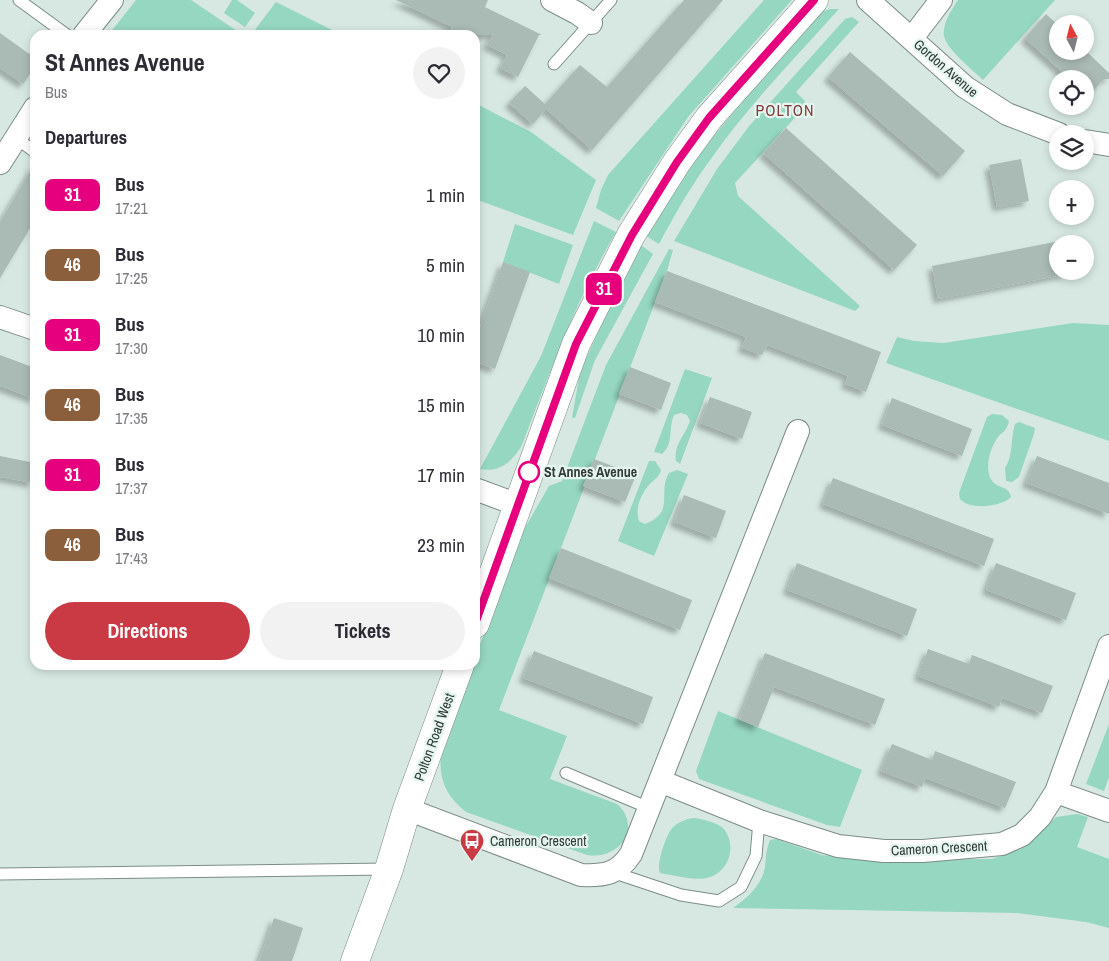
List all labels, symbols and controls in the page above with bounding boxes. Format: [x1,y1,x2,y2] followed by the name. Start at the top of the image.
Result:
[1049,15,1094,60] north arrow
[1049,15,1094,280] map controls
[910,35,982,101] street label: Gordon Avenue
[45,46,205,78] text: St Annes Avenue
[413,47,465,99] button: heart
[1049,70,1094,115] button: locate
[45,81,68,103] text: Bus
[756,99,814,121] district label: POLTON
[45,124,127,150] text: Departures
[1049,125,1094,170] button: layers
[115,171,144,197] text: Bus
[1049,180,1094,225] button: +
[64,182,81,207] text: 31
[426,182,465,208] text: 1 min
[115,197,148,219] text: 17:21
[1049,235,1094,280] button: −
[115,241,144,267] text: Bus
[64,252,81,277] text: 46
[426,252,465,278] text: 5 min
[115,267,148,289] text: 17:25
[582,273,626,305] line badge: 31
[596,276,612,301] text: 31
[115,311,144,337] text: Bus
[64,322,81,347] text: 31
[417,322,465,348] text: 10 min
[115,337,148,359] text: 17:30
[115,381,144,407] text: Bus
[64,392,81,417] text: 46
[417,392,465,418] text: 15 min
[115,407,148,429] text: 17:35
[115,451,144,477] text: Bus
[518,461,540,483] marker: St Annes Avenue
[64,462,81,487] text: 31
[417,462,465,488] text: 17 min
[544,463,637,481] place label: St Annes Avenue
[115,477,148,499] text: 17:37
[115,521,144,547] text: Bus
[64,532,81,557] text: 46
[417,532,465,558] text: 23 min
[115,547,148,569] text: 17:43
[45,602,250,660] button: Directions
[260,602,465,660] button: Tickets
[410,691,458,783] street label: Polton Road West
[459,828,485,862] bus stop icon: Cameron Crescent
[490,832,586,850] place label: Cameron Crescent
[890,836,988,860] street label: Cameron Crescent

